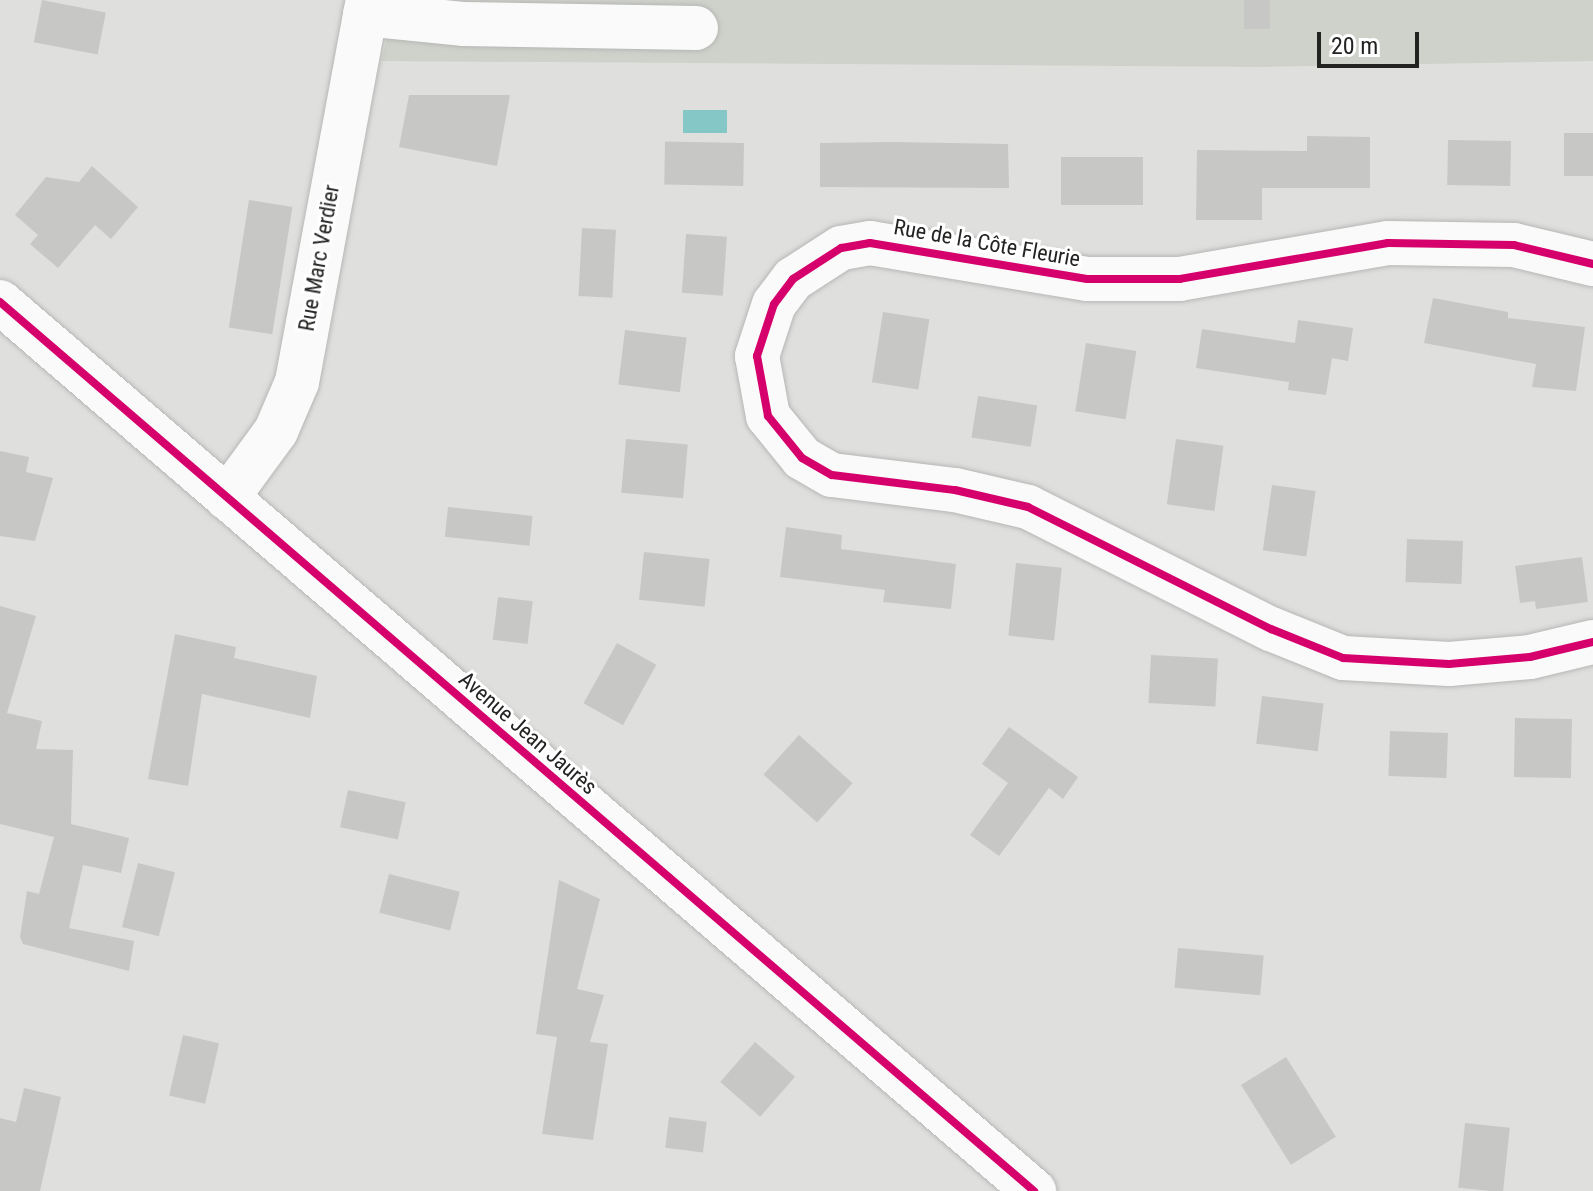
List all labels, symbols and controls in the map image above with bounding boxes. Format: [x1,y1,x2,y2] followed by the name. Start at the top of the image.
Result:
[1321,16,1423,66] scale bar
[1331,32,1378,60] text: 20 m
[293,183,345,333] street label: Rue Marc Verdier
[892,214,1082,272] street label: Rue de la Côte Fleurie
[454,666,602,800] street label: Avenue Jean Jaurès

